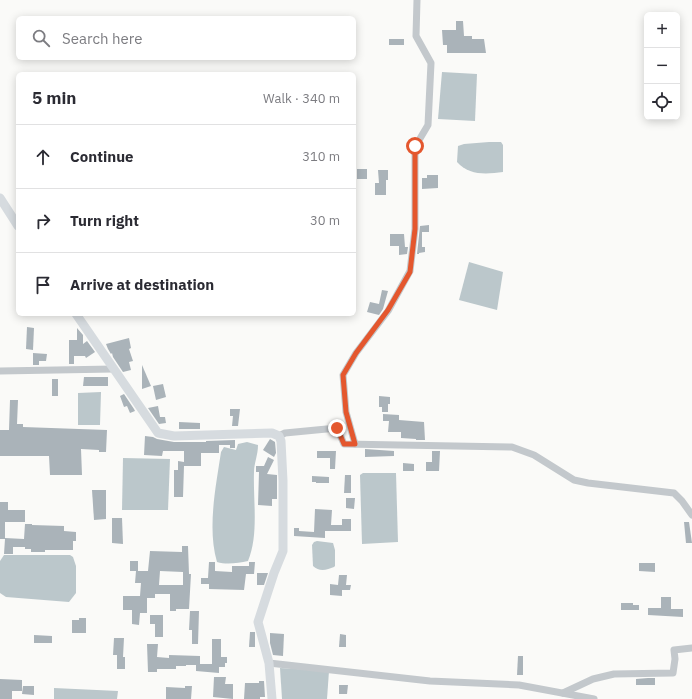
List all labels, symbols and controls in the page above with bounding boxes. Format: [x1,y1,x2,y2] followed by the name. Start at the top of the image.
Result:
[644,12,680,120] map controls
[644,12,680,48] button: +
[16,16,356,60] search box
[30,27,52,49] icon: search
[62,29,142,48] text: Search here
[644,48,680,84] button: −
[644,84,680,120] button: locate
[32,87,76,109] text: 5 min
[263,90,340,107] text: Walk · 340 m
[406,137,424,155] route start
[32,146,54,168] icon: ahead
[70,147,134,166] text: Continue
[302,148,340,165] text: 310 m
[32,210,54,232] icon: right
[70,211,139,230] text: Turn right
[310,212,340,229] text: 30 m
[32,274,54,296] icon: arrive
[70,275,214,294] text: Arrive at destination
[328,419,346,437] route end

